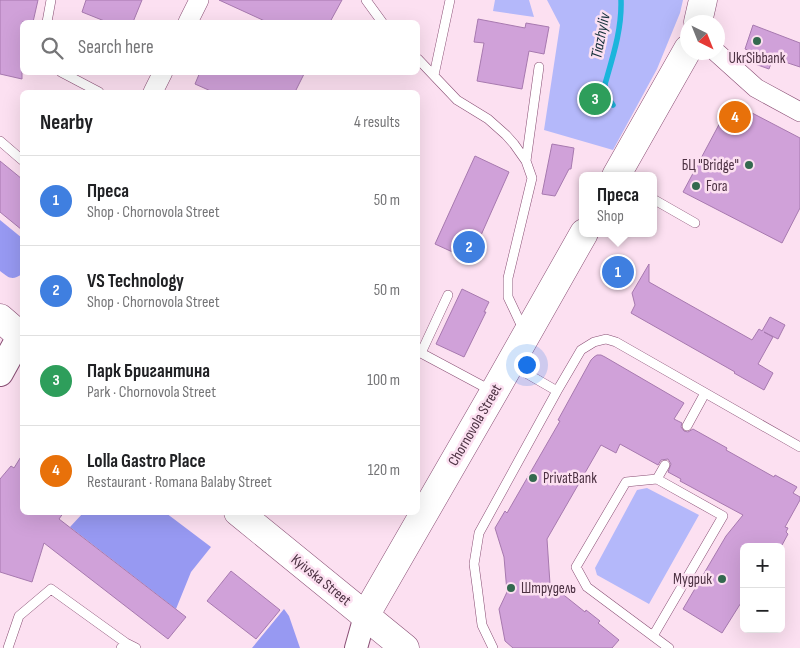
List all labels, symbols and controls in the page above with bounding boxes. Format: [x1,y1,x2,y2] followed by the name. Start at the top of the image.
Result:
[587,11,615,61] water label: Tiazhyliv
[680,15,725,60] north arrow
[20,20,420,75] search box
[38,34,66,62] icon: search
[751,35,763,47] marker: UkrSibbank
[78,36,154,59] text: Search here
[728,49,786,68] place label: UkrSibbank
[579,80,611,118] pin: 3
[719,98,751,136] pin: 4
[40,110,93,135] text: Nearby
[354,113,400,132] text: 4 results
[682,156,739,175] place label: БЦ "Bridge"
[743,159,755,171] marker: БЦ "Bridge"
[579,172,657,237] popup
[706,177,728,196] place label: Fora
[87,180,129,203] text: Преса
[690,180,702,192] marker: Fora
[597,184,639,207] text: Преса
[53,191,59,210] text: 1
[374,191,400,210] text: 50 m
[87,203,220,222] text: Shop · Chornovola Street
[597,207,624,226] text: Shop
[453,228,485,266] pin: 2
[602,253,634,291] pin: 1
[87,270,184,293] text: VS Technology
[52,281,60,300] text: 2
[374,281,400,300] text: 50 m
[87,293,220,312] text: Shop · Chornovola Street
[514,352,540,378] your location
[87,360,210,383] text: Парк Бригантина
[52,371,60,390] text: 3
[367,371,400,390] text: 100 m
[444,380,506,469] street label: Chornovola Street
[87,383,216,402] text: Park · Chornovola Street
[87,450,206,473] text: Lolla Gastro Place
[52,461,60,480] text: 4
[368,461,400,480] text: 120 m
[543,469,597,488] place label: PrivatBank
[527,472,539,484] marker: PrivatBank
[87,473,272,492] text: Restaurant · Romana Balaby Street
[740,543,785,633] map controls
[740,543,785,588] button: +
[287,550,355,610] street label: Kyivska Street
[673,570,712,589] place label: Мудрик
[716,573,728,585] marker: Мудрик
[521,579,576,598] place label: Штрудель
[505,582,517,594] marker: Штрудель
[740,588,785,633] button: −

